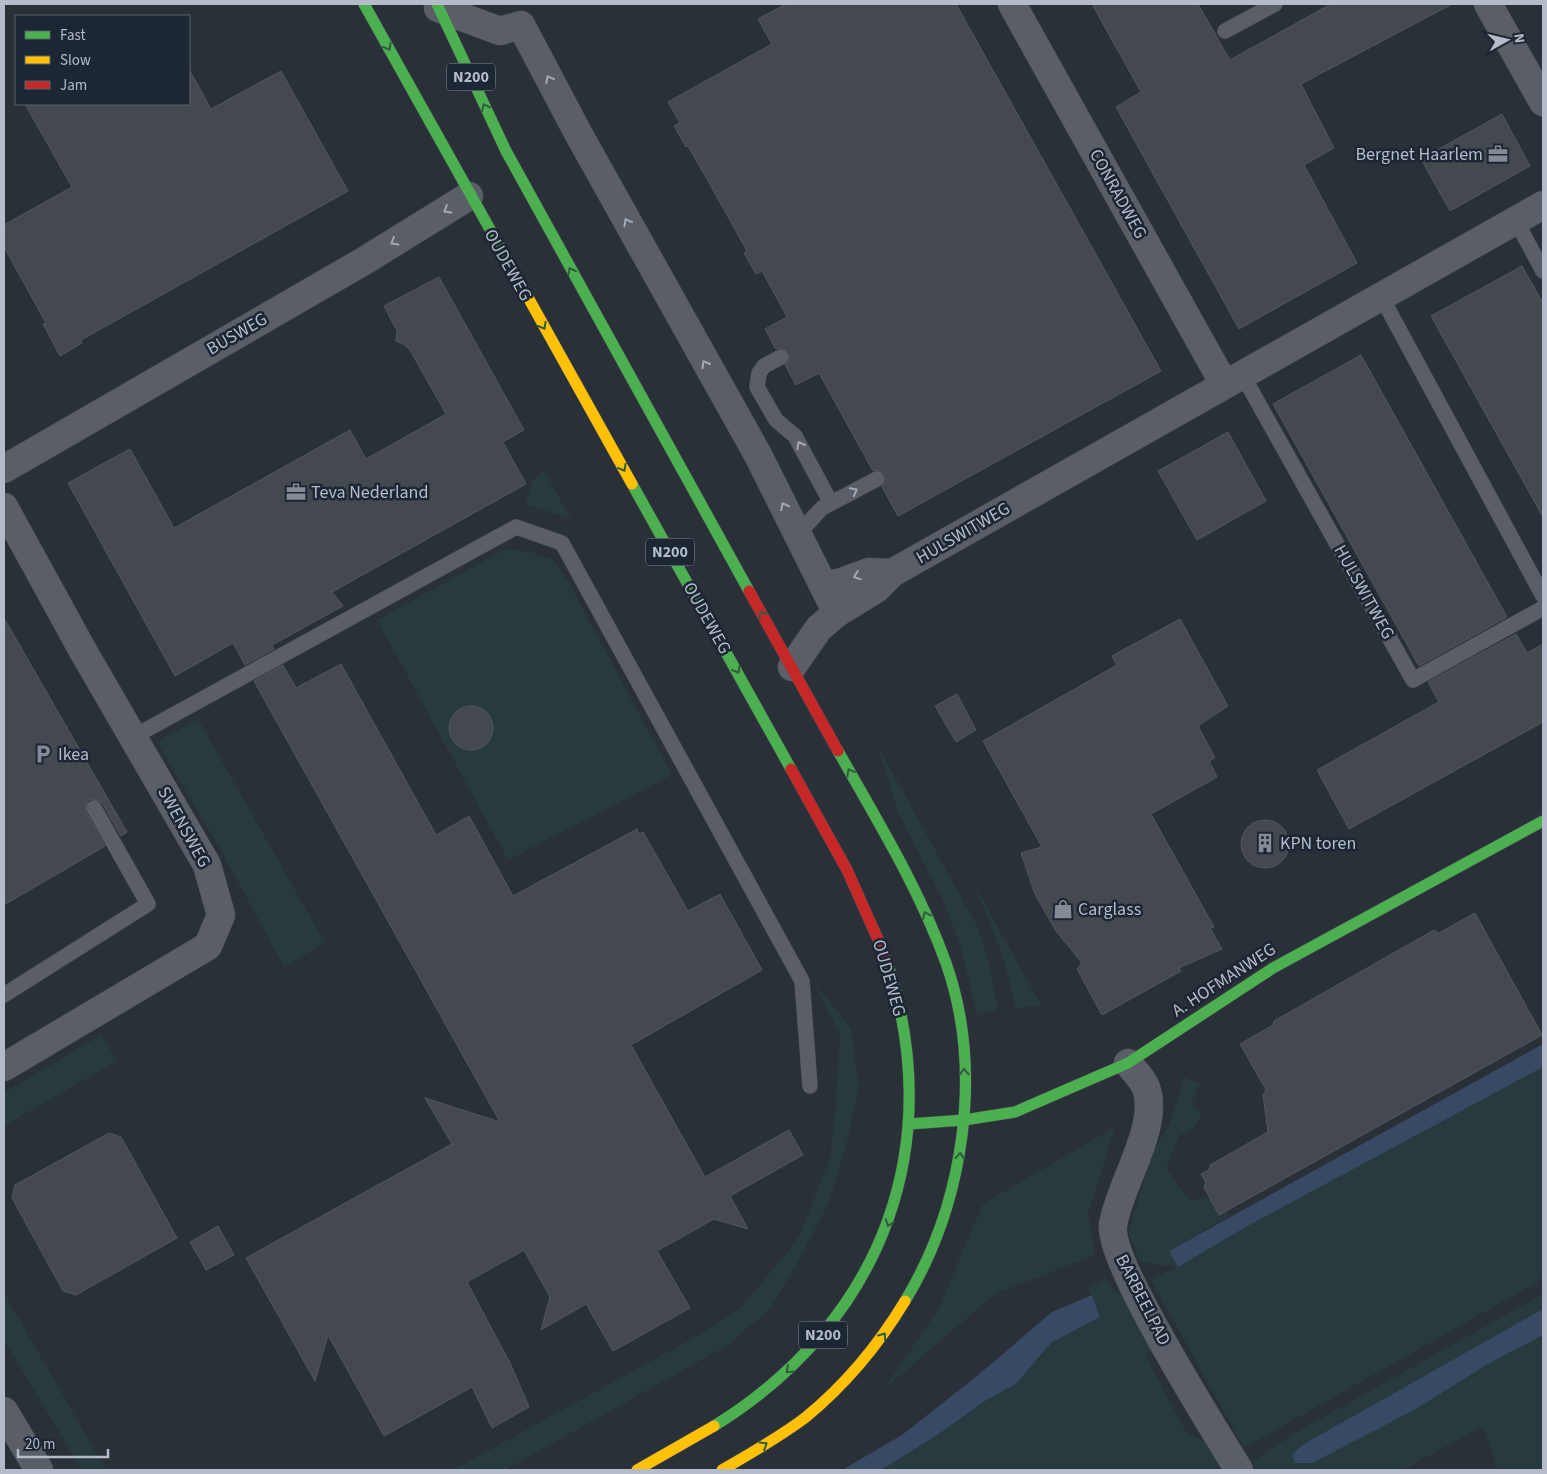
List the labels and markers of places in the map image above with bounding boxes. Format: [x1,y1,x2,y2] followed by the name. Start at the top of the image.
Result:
[1356,142,1483,167] place label: Bergnet Haarlem
[1487,143,1509,165] office icon: Bergnet Haarlem
[311,480,428,505] place label: Teva Nederland
[285,481,307,503] office icon: Teva Nederland
[58,742,89,767] place label: Ikea
[32,743,54,765] parking icon: Ikea
[1280,831,1356,856] place label: KPN toren
[1254,832,1276,854] building icon: KPN toren
[1078,897,1141,922] place label: Carglass
[1052,898,1074,920] shop icon: Carglass

